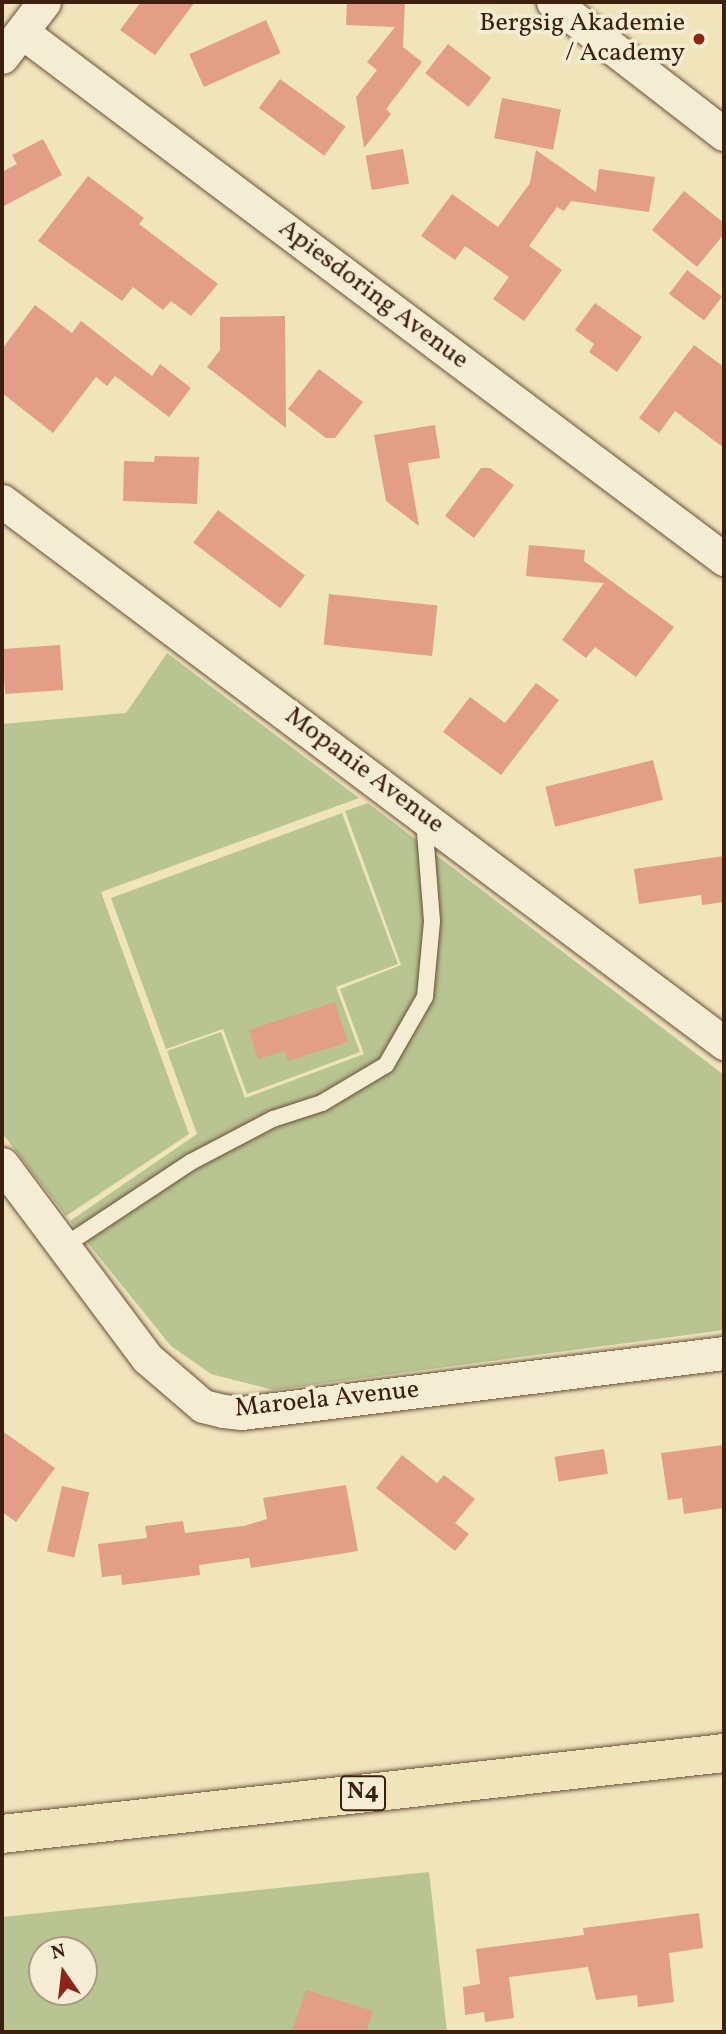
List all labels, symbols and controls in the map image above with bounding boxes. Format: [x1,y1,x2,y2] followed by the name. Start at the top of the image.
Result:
[479,8,685,70] place label: Bergsig Akademie / Academy
[691,31,707,47] marker: Bergsig Akademie / Academy
[272,213,474,377] street label: Apiesdoring Avenue
[278,701,450,841] street label: Mopanie Avenue
[233,1375,421,1425] street label: Maroela Avenue
[338,1773,388,1814] road number: N4
[28,1936,98,2006] north arrow
[49,1938,68,1967] text: N

